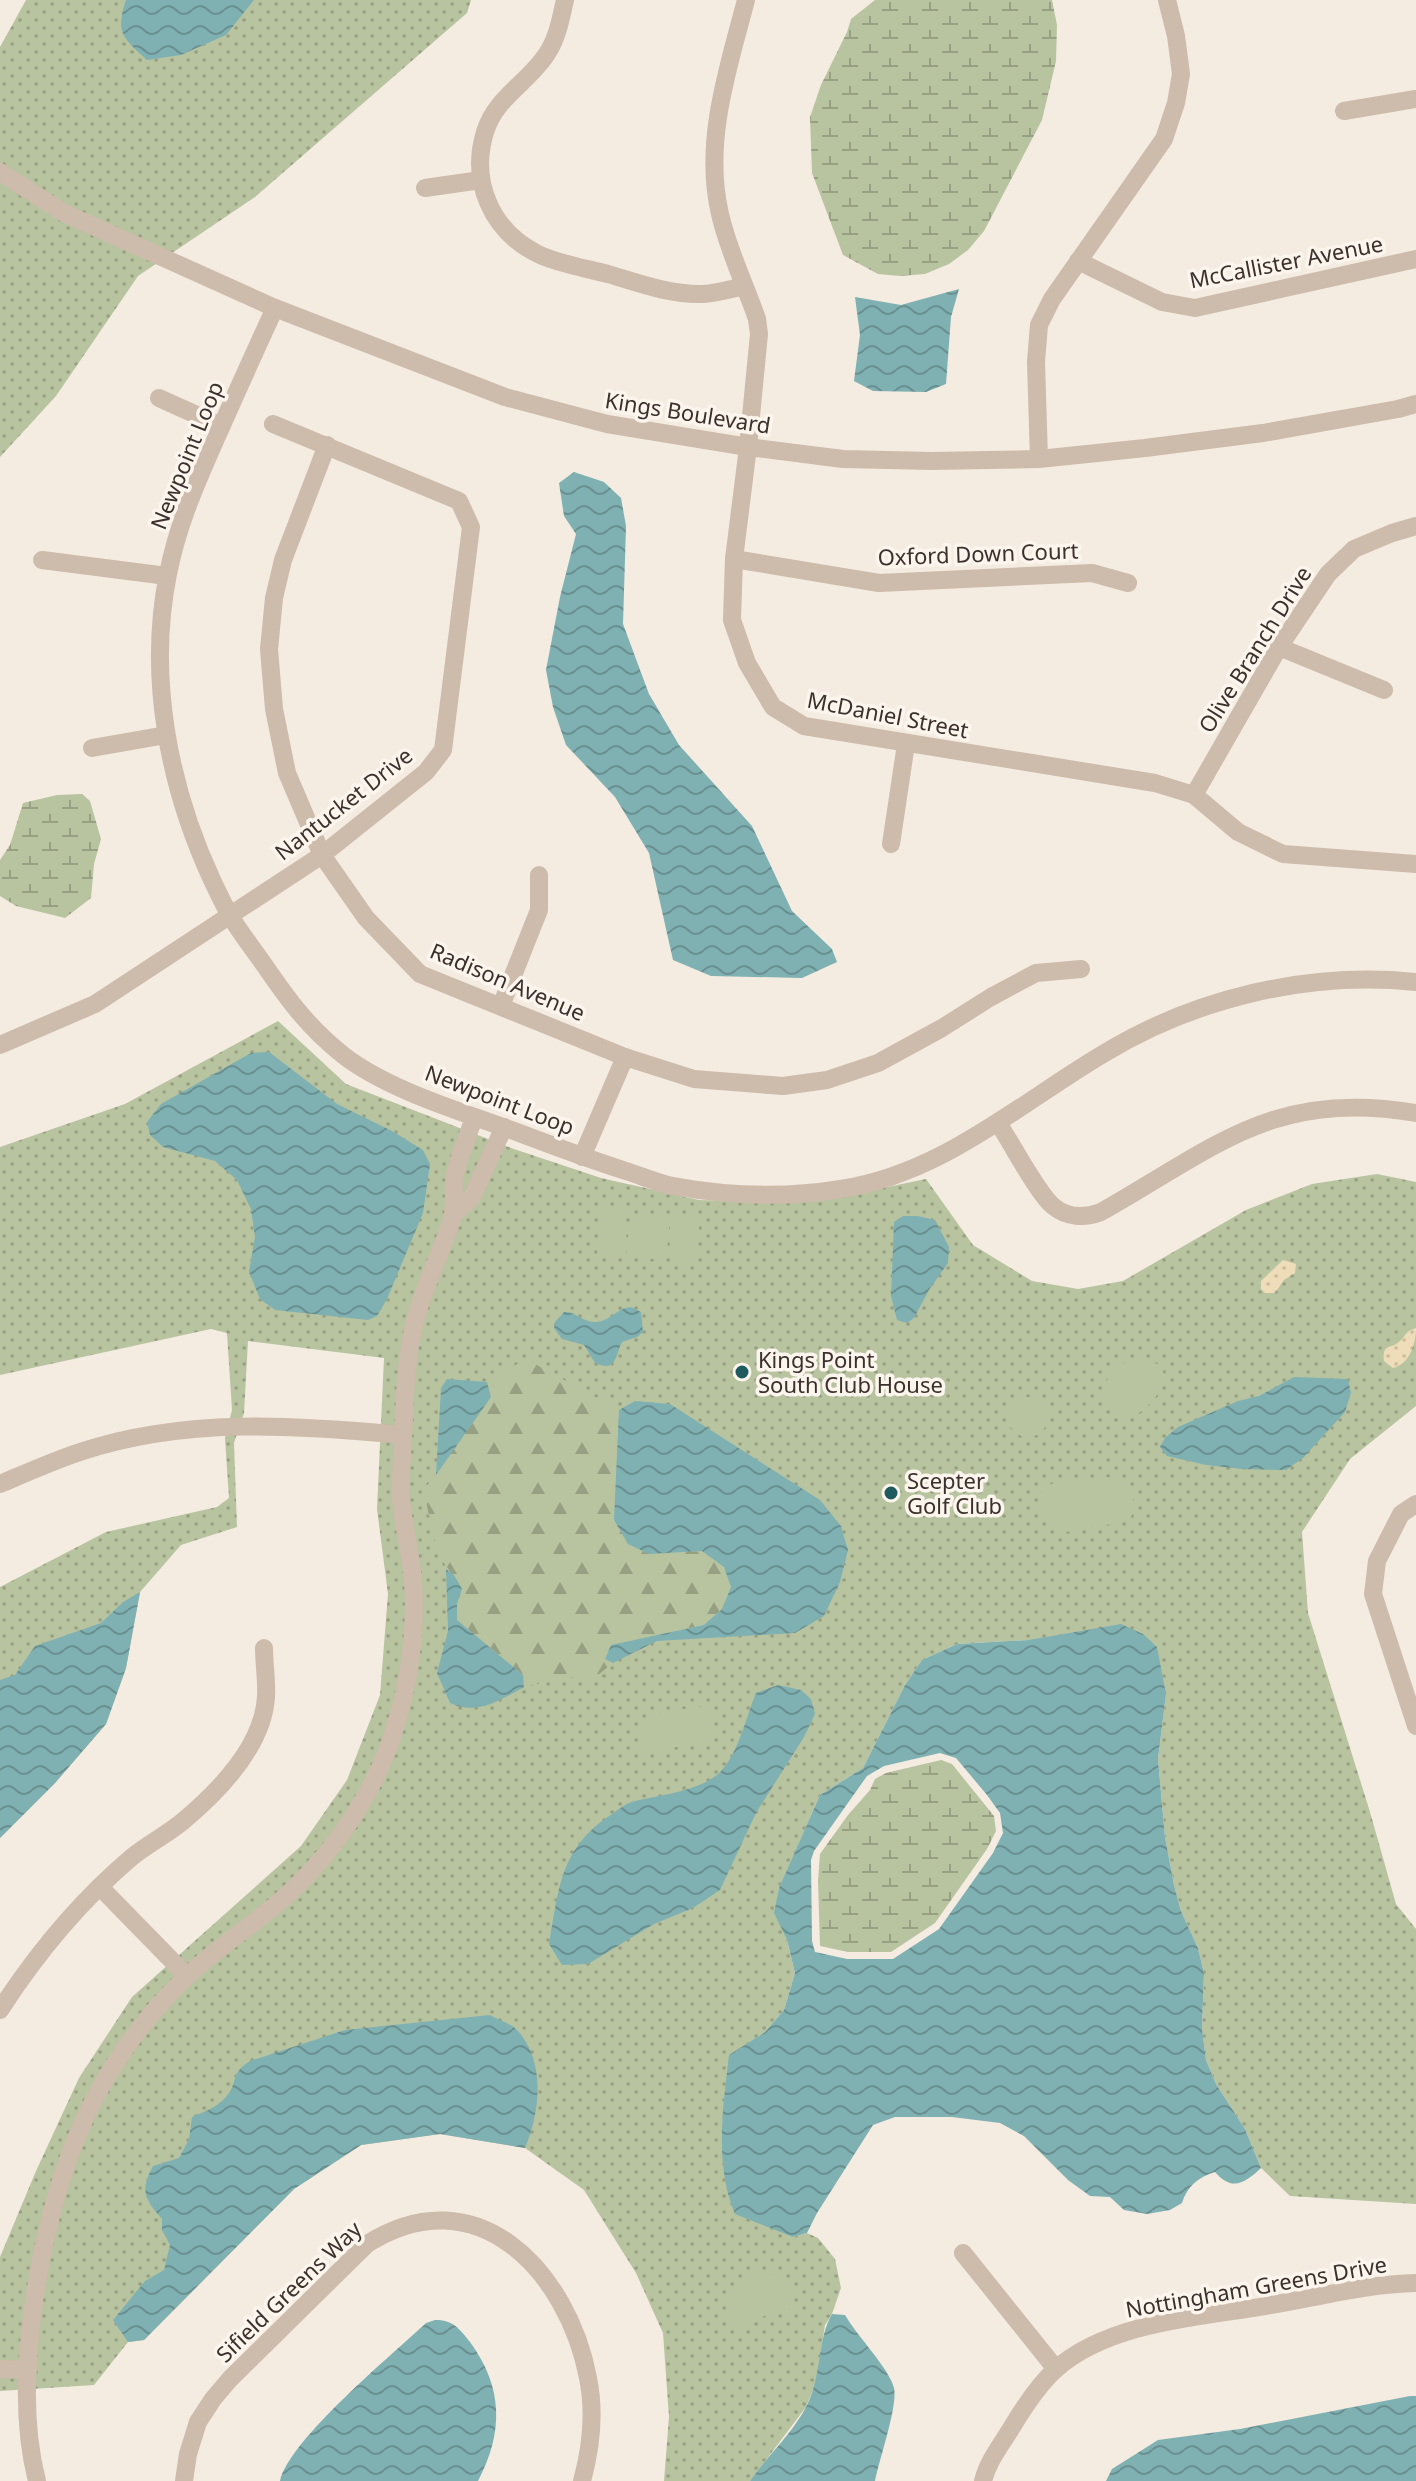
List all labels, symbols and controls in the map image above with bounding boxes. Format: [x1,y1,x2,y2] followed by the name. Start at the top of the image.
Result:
[1187,228,1385,294] street label: McCallister Avenue
[143,376,229,534] street label: Newpoint Loop
[603,384,773,440] street label: Kings Boulevard
[877,535,1079,571] street label: Oxford Down Court
[1191,560,1317,738] street label: Olive Branch Drive
[805,684,971,744] street label: McDaniel Street
[268,740,418,866] street label: Nantucket Drive
[426,935,590,1027] street label: Radison Avenue
[421,1057,579,1141] street label: Newpoint Loop
[758,1344,943,1399] place label: Kings Point South Club House
[733,1363,751,1381] marker: Kings Point South Club House
[907,1465,1002,1520] place label: Scepter Golf Club
[882,1484,900,1502] marker: Scepter Golf Club
[209,2213,368,2368] street label: Sifield Greens Way
[1123,2248,1389,2324] street label: Nottingham Greens Drive

